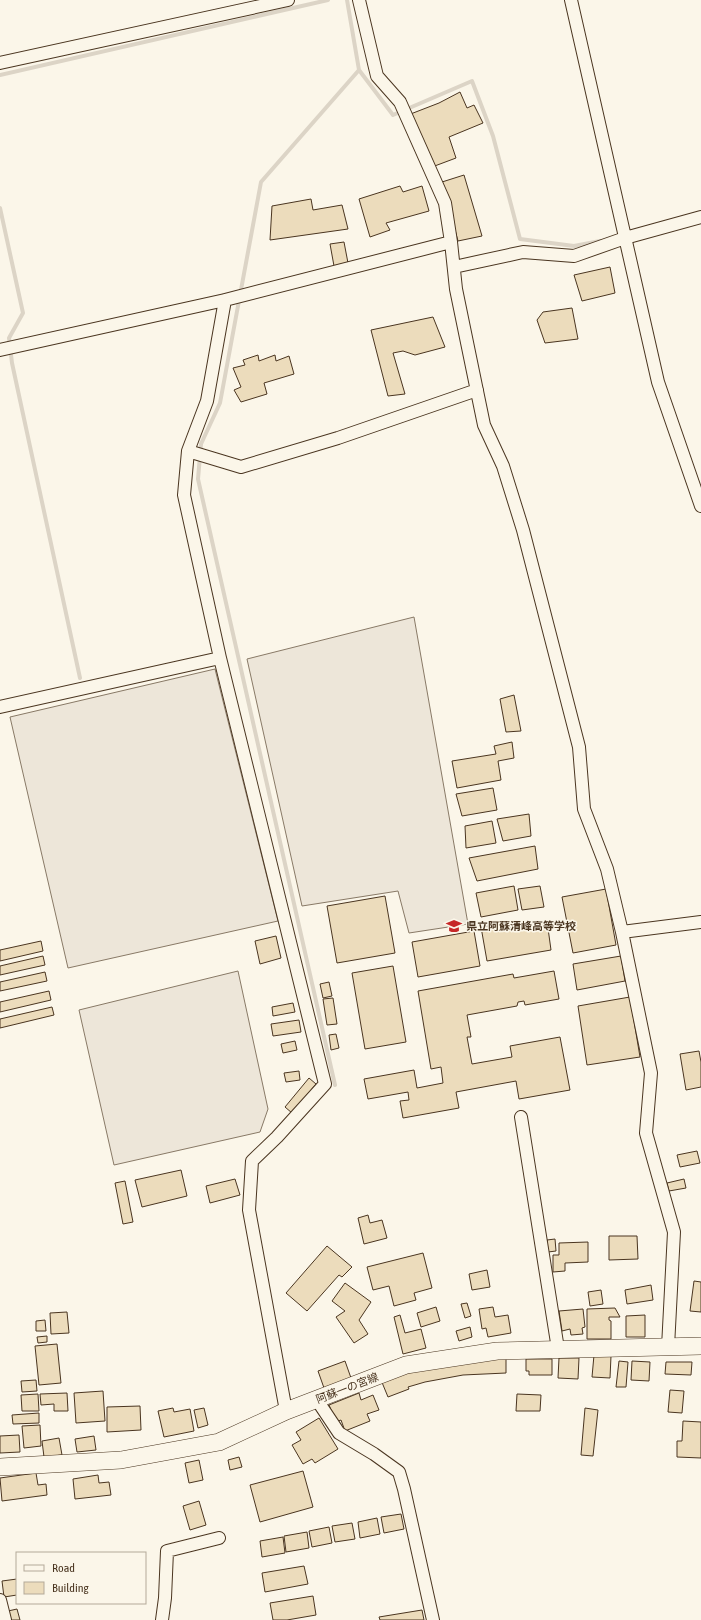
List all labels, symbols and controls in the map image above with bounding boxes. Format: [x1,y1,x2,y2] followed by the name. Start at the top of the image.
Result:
[445,917,463,935] school or university icon: 県立阿蘇清峰高等学校
[466,920,576,932] place label: 県立阿蘇清峰高等学校
[314,1371,380,1405] street label: 阿蘇一の宮線
[16,1552,146,1604] legend
[52,1561,75,1575] text: Road
[52,1581,90,1595] text: Building

